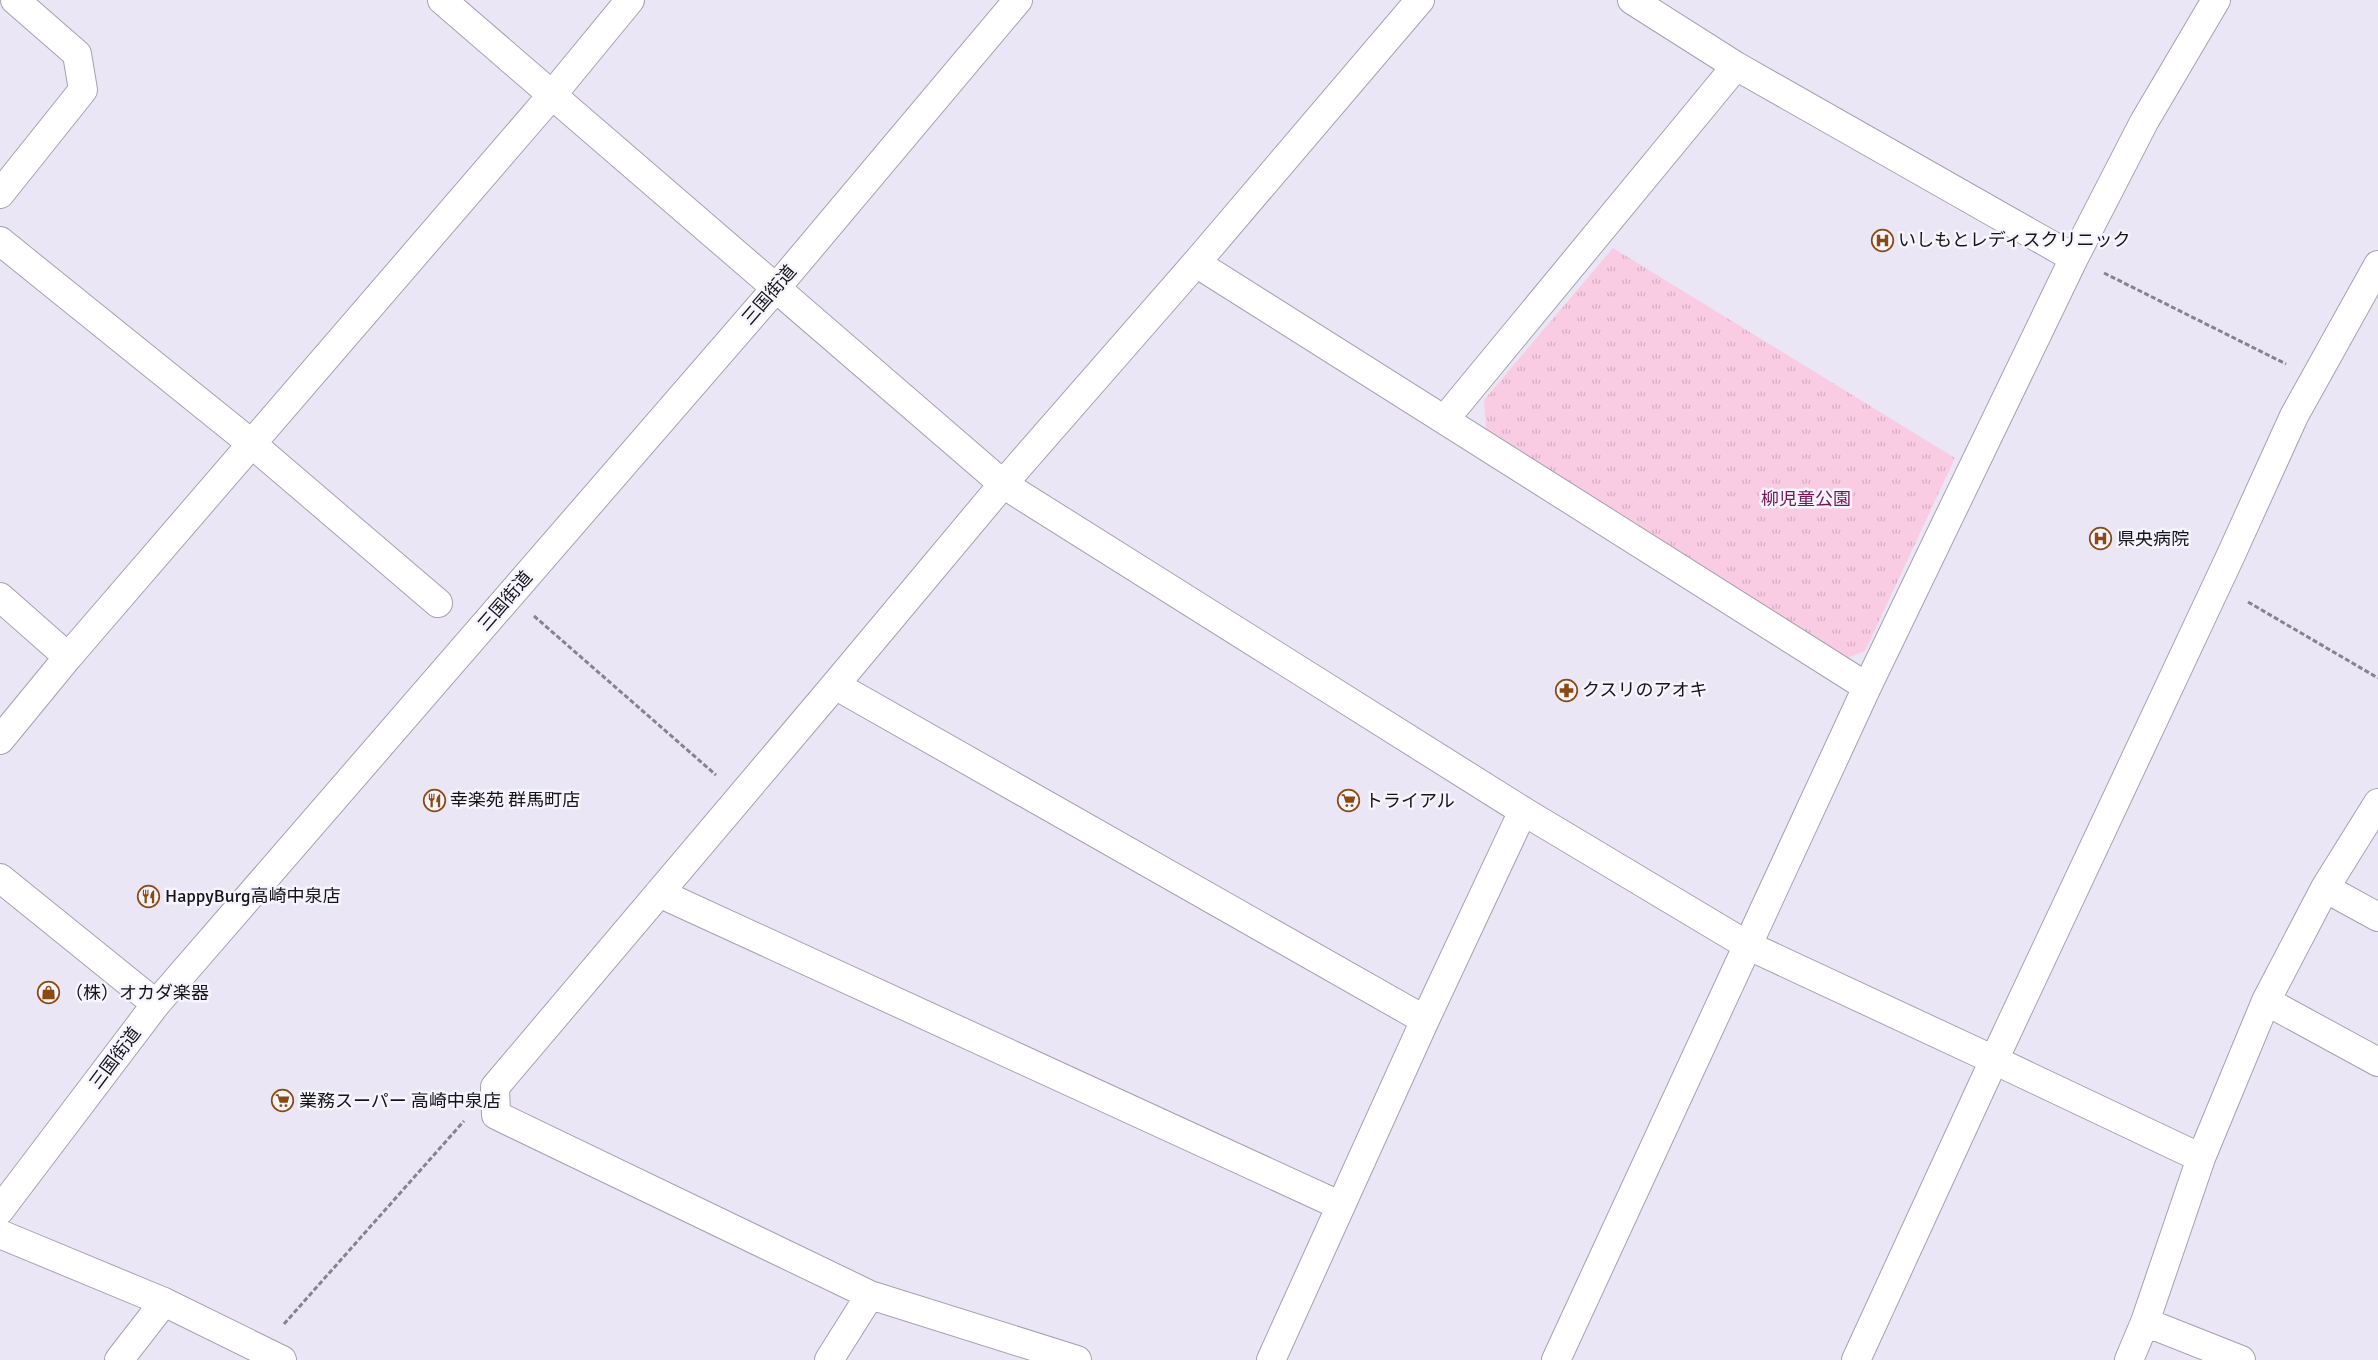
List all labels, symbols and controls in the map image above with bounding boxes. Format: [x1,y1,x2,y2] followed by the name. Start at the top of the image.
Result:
[1870,228,1894,252] hospital icon: いしもとレディスクリニック
[1898,229,2130,251] place label: いしもとレディスクリニック
[737,261,801,329] street label: 三国街道
[1761,488,1851,510] park label: 柳児童公園
[2089,527,2113,551] hospital icon: 県央病院
[2117,528,2189,550] place label: 県央病院
[473,567,537,635] street label: 三国街道
[1554,678,1578,702] pharmacy icon: クスリのアオキ
[1582,679,1707,701] place label: クスリのアオキ
[422,788,446,812] restaurant icon: 幸楽苑 群馬町店
[450,789,580,811] place label: 幸楽苑 群馬町店
[1337,789,1361,813] supermarket icon: トライアル
[1365,790,1455,812] place label: トライアル
[137,884,161,908] restaurant icon: HappyBurg高崎中泉店
[165,885,340,907] place label: HappyBurg高崎中泉店
[37,981,61,1005] shop icon: （株）オカダ楽器
[65,982,209,1004] place label: （株）オカダ楽器
[85,1023,145,1093] street label: 三国街道
[271,1089,295,1113] supermarket icon: 業務スーパー 高崎中泉店
[299,1090,501,1112] place label: 業務スーパー 高崎中泉店

